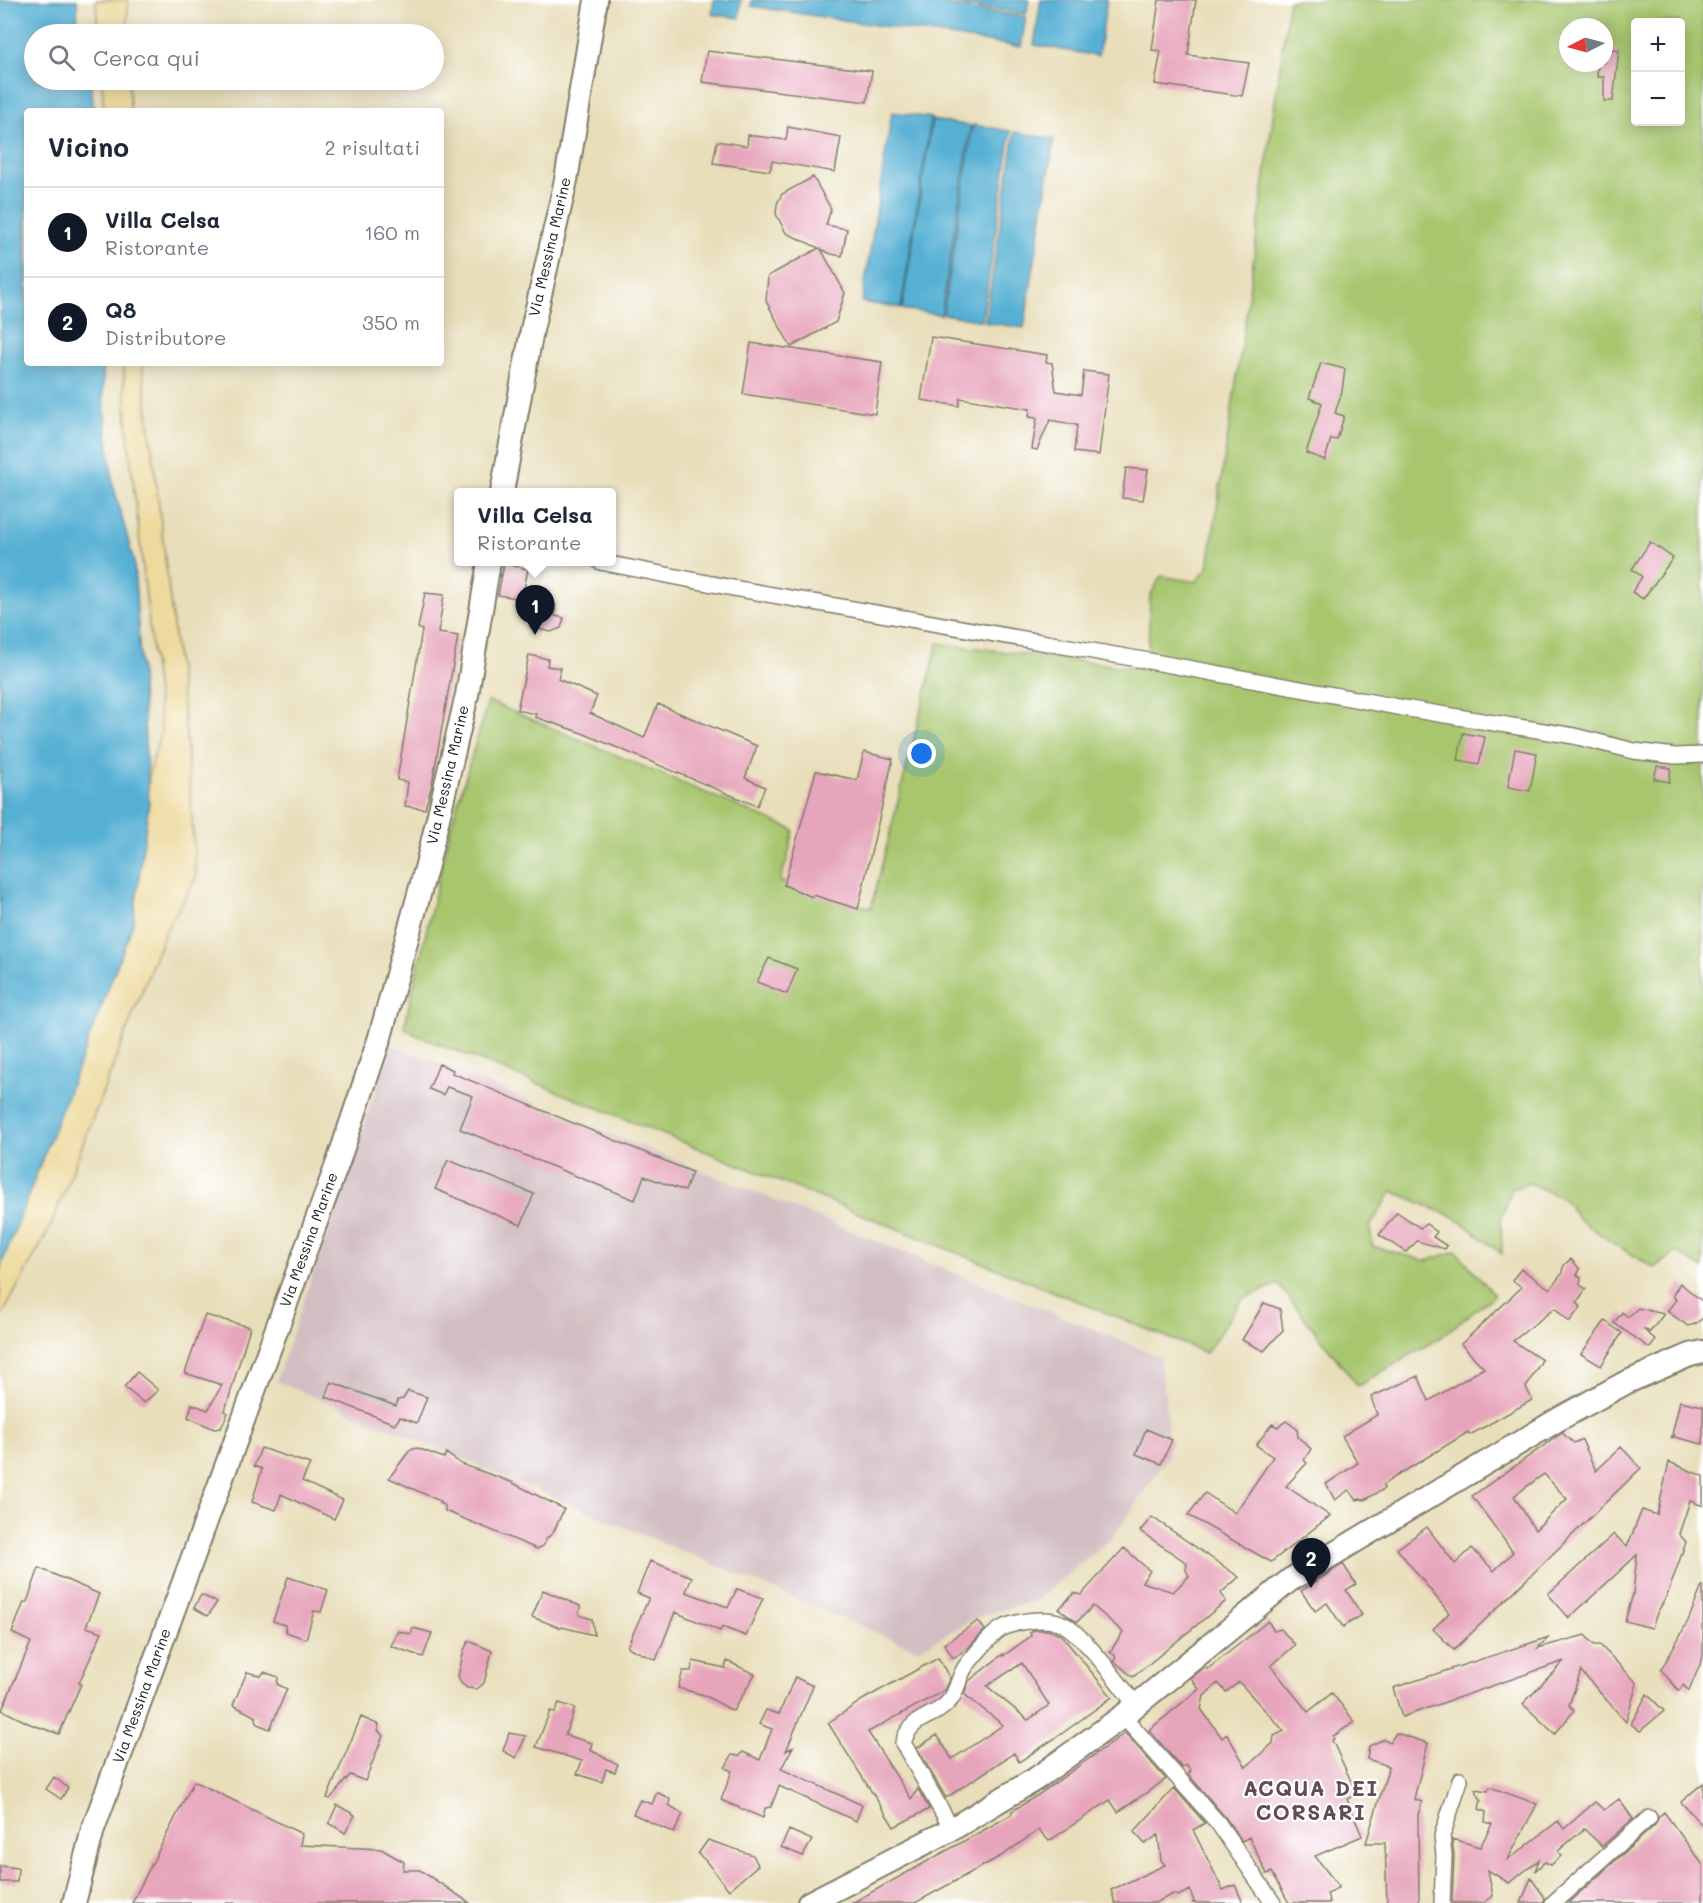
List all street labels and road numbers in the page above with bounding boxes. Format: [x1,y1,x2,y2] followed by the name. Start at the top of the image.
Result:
[523,175,575,318] street label: Via Messina Marine
[421,703,473,846] street label: Via Messina Marine
[274,1169,342,1310] street label: Via Messina Marine
[107,1625,175,1766] street label: Via Messina Marine

